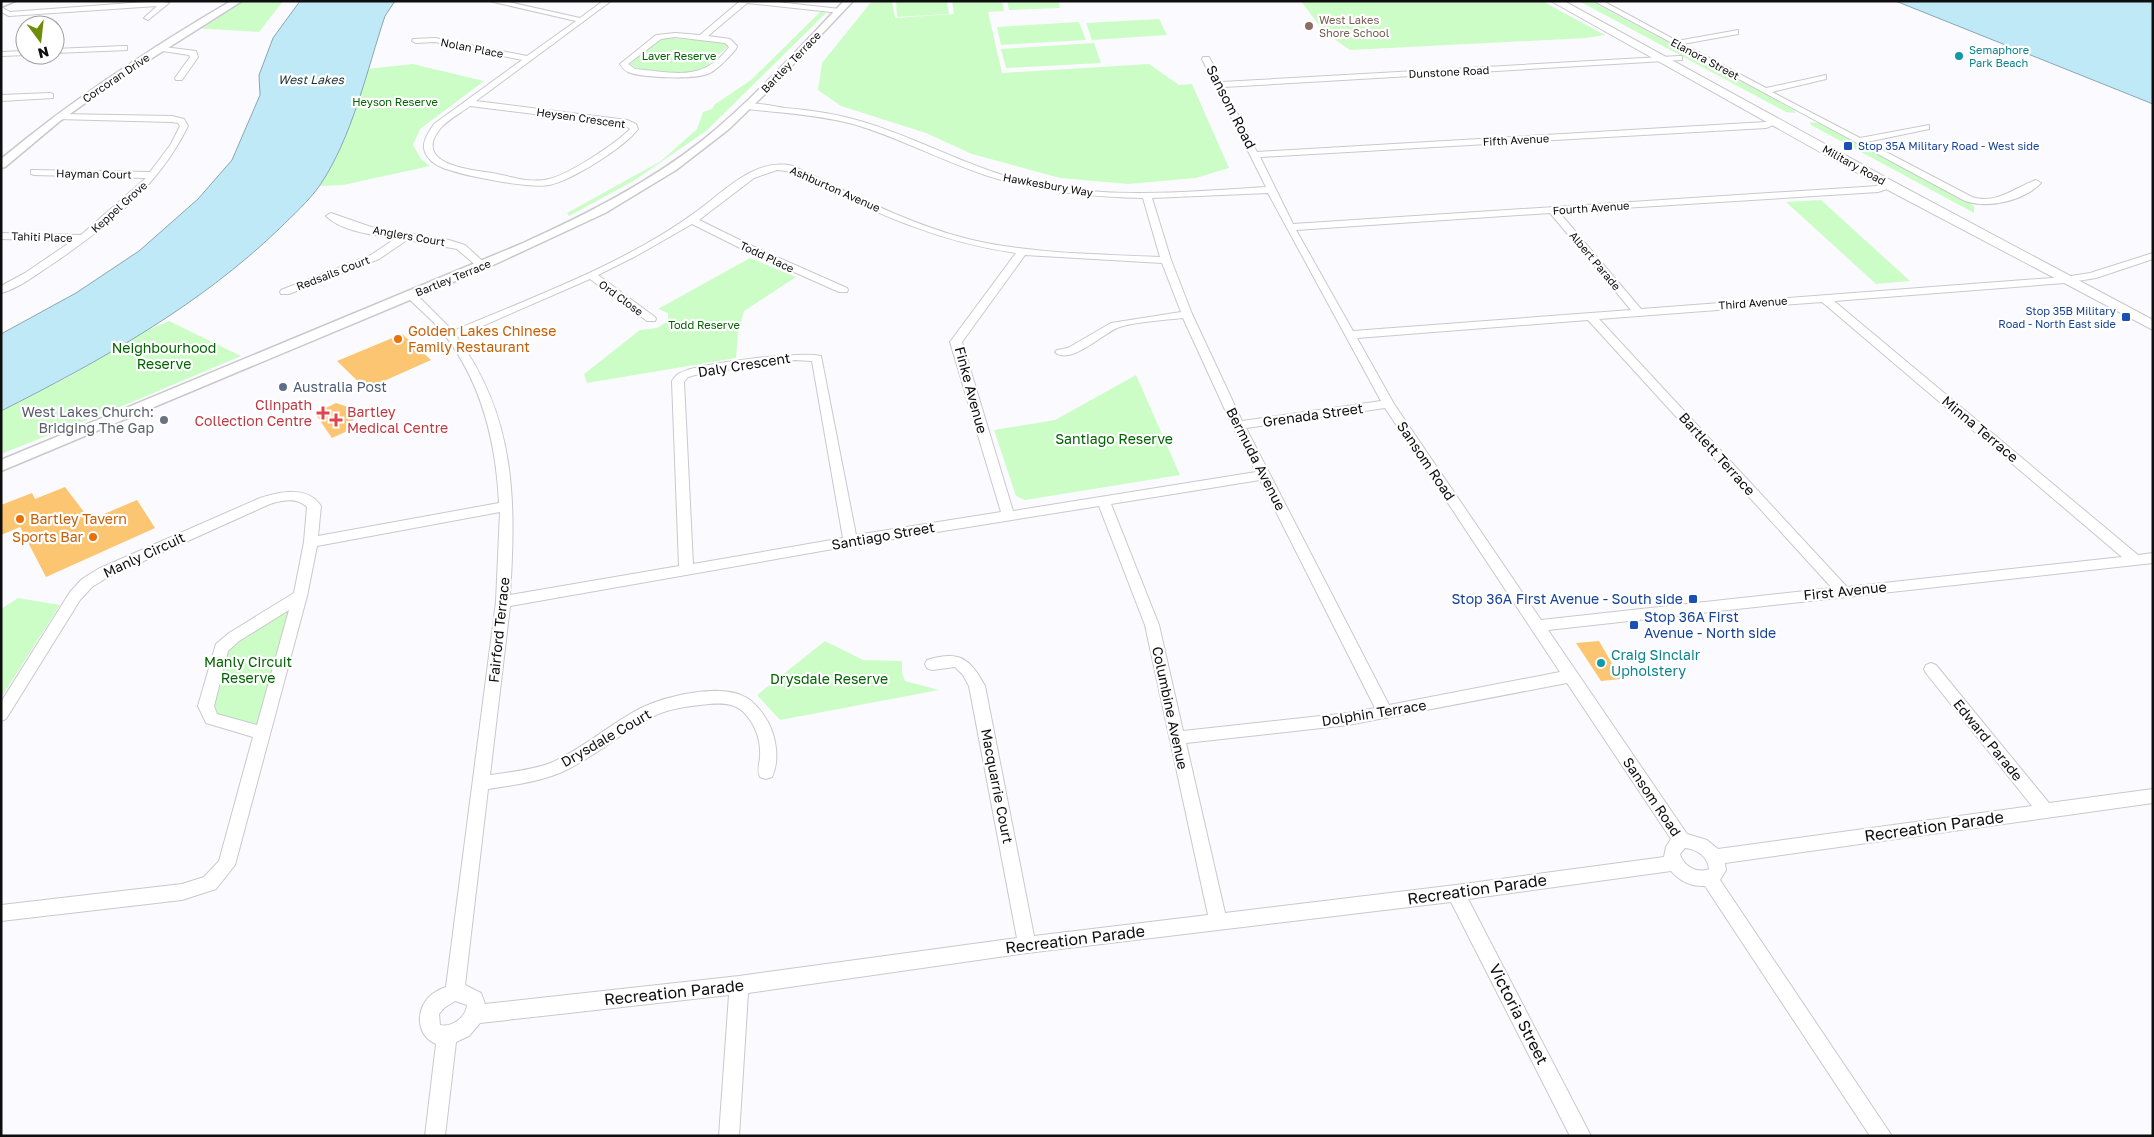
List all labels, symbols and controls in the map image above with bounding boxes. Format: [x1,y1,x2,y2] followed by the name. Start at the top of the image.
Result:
[1319,13,1390,39] place label: West Lakes Shore School
[15,15,65,65] north arrow
[1303,20,1315,32] marker: West Lakes Shore School
[758,28,823,95] street label: Bartley Terrace
[440,35,505,60] street label: Nolan Place
[1669,35,1742,82] street label: Elanora Street
[36,43,51,63] text: N
[1969,43,2029,69] place label: Semaphore Park Beach
[642,49,716,62] park label: Laver Reserve
[80,50,152,105] street label: Corcoran Drive
[1953,50,1965,62] marker: Semaphore Park Beach
[1203,62,1260,151] street label: Sansom Road
[1408,63,1490,80] street label: Dunstone Road
[278,72,345,87] water label: West Lakes
[352,95,438,108] park label: Heyson Reserve
[536,105,626,130] street label: Heysen Crescent
[1482,131,1549,148] street label: Fifth Avenue
[1858,139,2039,152] place label: Stop 35A Military Road - West side
[1842,140,1854,152] marker: Stop 35A Military Road - West side
[1820,142,1888,187] street label: Military Road
[788,163,882,214] street label: Ashburton Avenue
[56,166,132,181] street label: Hayman Court
[1002,170,1094,199] street label: Hawkesbury Way
[88,178,149,235] street label: Keppel Grove
[1552,198,1630,217] street label: Fourth Avenue
[372,223,446,248] street label: Anglers Court
[11,229,73,244] street label: Tahiti Place
[1567,229,1624,293] street label: Albert Parade
[738,238,796,275] street label: Todd Place
[294,253,371,292] street label: Redsails Court
[413,256,492,299] street label: Bartley Terrace
[597,277,646,318] street label: Ord Close
[1718,294,1788,311] street label: Third Avenue
[1998,304,2116,330] place label: Stop 35B Military Road - North East side
[2120,311,2132,323] marker: Stop 35B Military Road - North East side
[668,318,740,331] park label: Todd Reserve
[408,322,556,355] place label: Golden Lakes Chinese Family Restaurant
[392,333,404,345] marker: Golden Lakes Chinese Family Restaurant
[112,339,216,372] park label: Neighbourhood Reserve
[952,345,991,435] street label: Finke Avenue
[696,349,791,380] street label: Daly Crescent
[293,378,387,395] place label: Australia Post
[277,381,289,393] marker: Australia Post
[1939,392,2022,465] street label: Minna Terrace
[194,396,312,429] place label: Clinpath Collection Centre
[1262,399,1364,430] street label: Grenada Street
[21,403,154,436] place label: West Lakes Church: Bridging The Gap
[347,403,448,436] place label: Bartley Medical Centre
[1223,404,1290,513] street label: Bermuda Avenue
[316,406,330,420] marker: Clinpath Collection Centre
[1676,409,1759,499] street label: Bartlett Terrace
[329,413,343,427] marker: Bartley Medical Centre
[158,414,170,426] marker: West Lakes Church: Bridging The Gap
[1394,418,1459,503] street label: Sansom Road
[1055,430,1173,447] park label: Santiago Reserve
[30,510,127,527] place label: Bartley Tavern
[14,513,26,525] marker: Bartley Tavern
[830,518,936,553] street label: Santiago Street
[12,528,84,545] place label: Sports Bar
[100,528,187,581] street label: Manly Circuit
[87,531,99,543] marker: Sports Bar
[484,576,513,684] street label: Fairford Terrace
[1803,578,1887,603] street label: First Avenue
[1451,590,1683,607] place label: Stop 36A First Avenue - South side
[1687,593,1699,605] marker: Stop 36A First Avenue - South side
[1644,608,1776,641] place label: Stop 36A First Avenue - North side
[1628,619,1640,631] marker: Stop 36A First Avenue - North side
[1149,645,1192,771] street label: Columbine Avenue
[1611,646,1701,679] place label: Craig Sinclair Upholstery
[204,653,292,686] park label: Manly Circuit Reserve
[1595,657,1607,669] marker: Craig Sinclair Upholstery
[770,670,888,687] park label: Drysdale Reserve
[1950,695,2027,784] street label: Edward Parade
[1320,696,1427,729] street label: Dolphin Terrace
[558,705,654,770] street label: Drysdale Court
[978,727,1017,845] street label: Macquarrie Court
[1620,754,1685,839] street label: Sansom Road
[1863,806,2005,846] street label: Recreation Parade
[1406,869,1548,909] street label: Recreation Parade
[1004,921,1146,957] street label: Recreation Parade
[1485,960,1553,1068] street label: Victoria Street
[603,975,745,1009] street label: Recreation Parade

